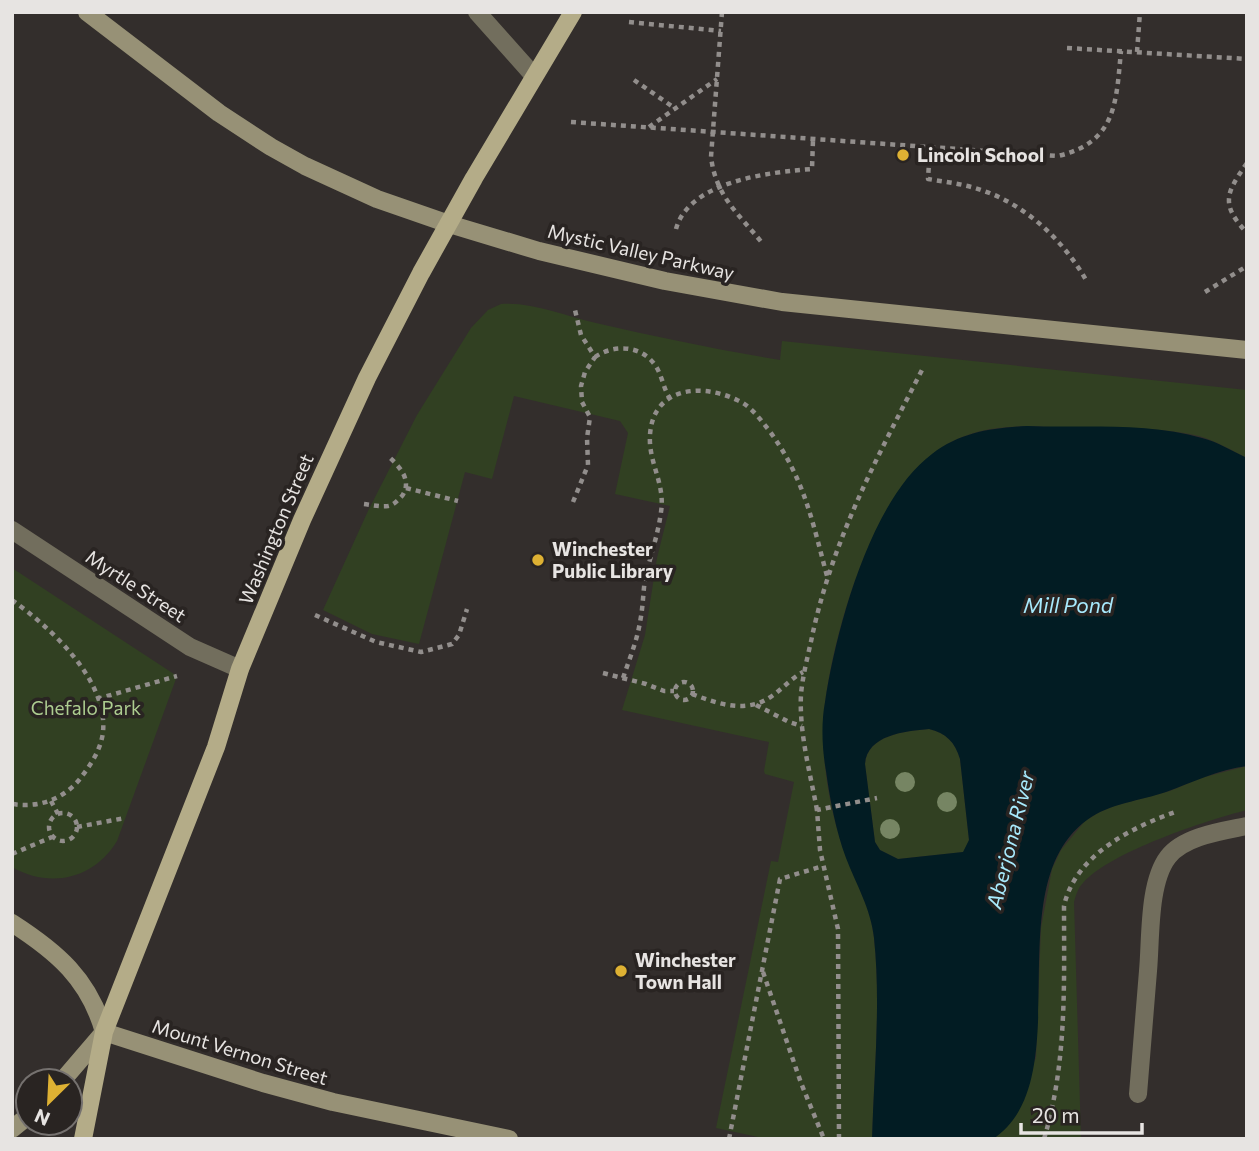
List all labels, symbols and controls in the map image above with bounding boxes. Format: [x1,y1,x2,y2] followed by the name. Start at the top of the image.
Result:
[917,143,1044,166] place label: Lincoln School
[895,147,911,163] marker: Lincoln School
[546,219,737,284] street label: Mystic Valley Parkway
[233,450,318,607] street label: Washington Street
[552,537,674,582] place label: Winchester Public Library
[82,545,191,627] street label: Myrtle Street
[530,552,546,568] marker: Winchester Public Library
[1023,592,1114,617] water label: Mill Pond
[31,696,141,719] park label: Chefalo Park
[980,768,1039,912] water label: Aberjona River
[635,948,736,993] place label: Winchester Town Hall
[613,963,629,979] marker: Winchester Town Hall
[150,1014,331,1089] street label: Mount Vernon Street
[14,1067,84,1137] north arrow
[1021,1092,1142,1136] scale bar
[1032,1102,1080,1127] text: 20 m
[31,1105,53,1131] text: N

